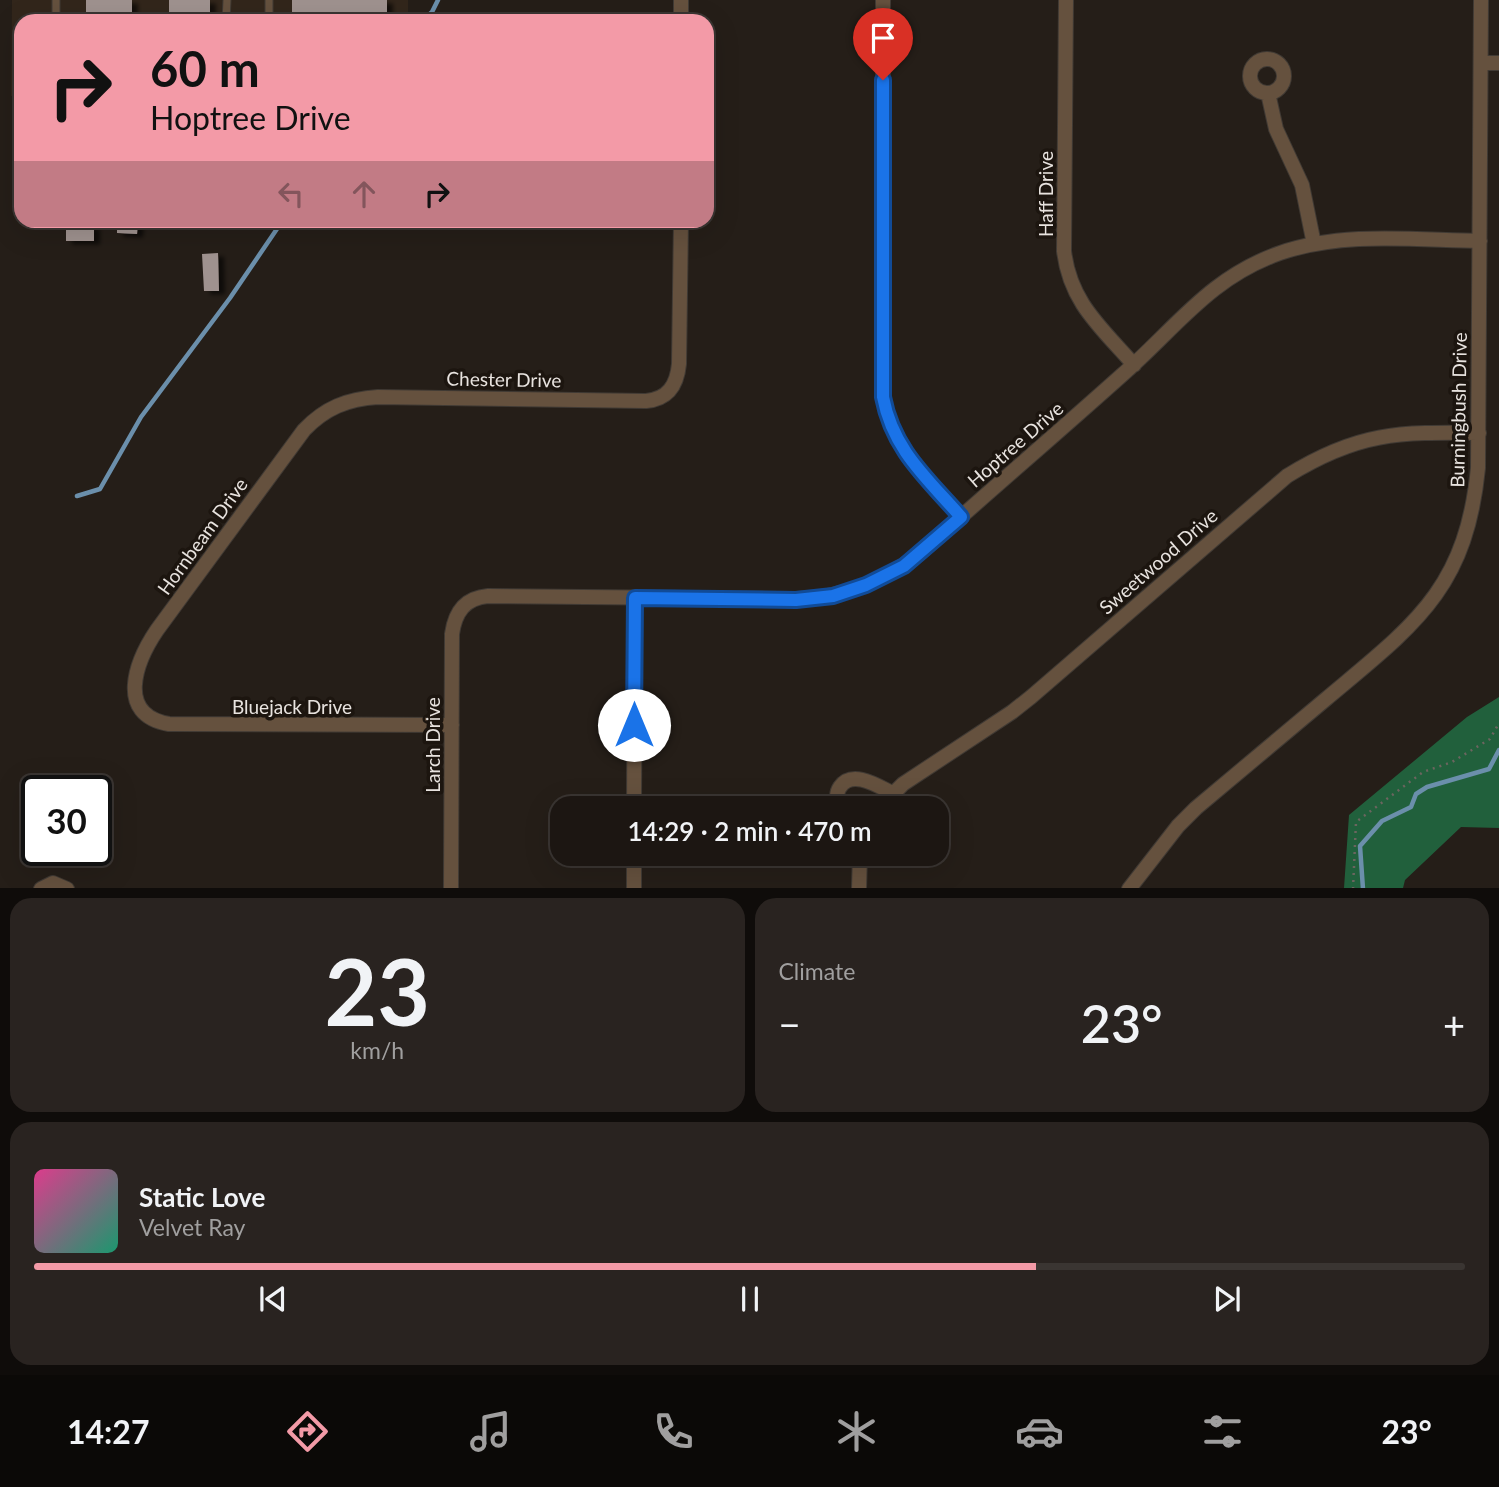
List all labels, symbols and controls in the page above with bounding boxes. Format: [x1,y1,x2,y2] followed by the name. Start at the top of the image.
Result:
[853,8,913,80] pin
[864,19,902,57] icon: arrive
[150,39,260,97] text: 60 m
[35,42,126,133] icon: right
[150,98,351,137] text: Hoptree Drive
[1034,151,1057,237] street label: Haff Drive
[272,175,310,213] icon: left
[345,175,383,213] icon: ahead
[418,175,456,213] icon: right
[1445,332,1471,488] street label: Burningbush Drive
[446,366,562,392] street label: Chester Drive
[963,396,1067,492] street label: Hoptree Drive
[152,473,252,599] street label: Hornbeam Drive
[1094,504,1222,618] street label: Sweetwood Drive
[597,688,671,762] position arrow
[232,695,352,718] street label: Bluejack Drive
[421,697,444,793] street label: Larch Drive
[21,775,112,866] speed limit sign: 30
[627,815,872,847] text: 14:29 · 2 min · 470 m
[324,936,430,1045] text: 23
[779,957,855,985] text: Climate
[1081,992,1163,1054] text: 23°
[779,1001,801,1047] text: −
[1443,1001,1465,1047] text: +
[350,1036,404,1064] text: km/h
[139,1181,266,1213] text: Static Love
[139,1213,245,1241] text: Velvet Ray
[254,1280,292,1318] icon: previous
[731,1280,769,1318] icon: pause
[1208,1280,1246,1318] icon: next
[283,1407,332,1456] icon: directions
[466,1407,515,1456] icon: music
[649,1407,698,1456] icon: phone
[832,1407,881,1456] icon: climate
[1015,1407,1064,1456] icon: car
[1198,1407,1247,1456] icon: filters
[67,1412,149,1451] text: 14:27
[1381,1412,1432,1451] text: 23°

